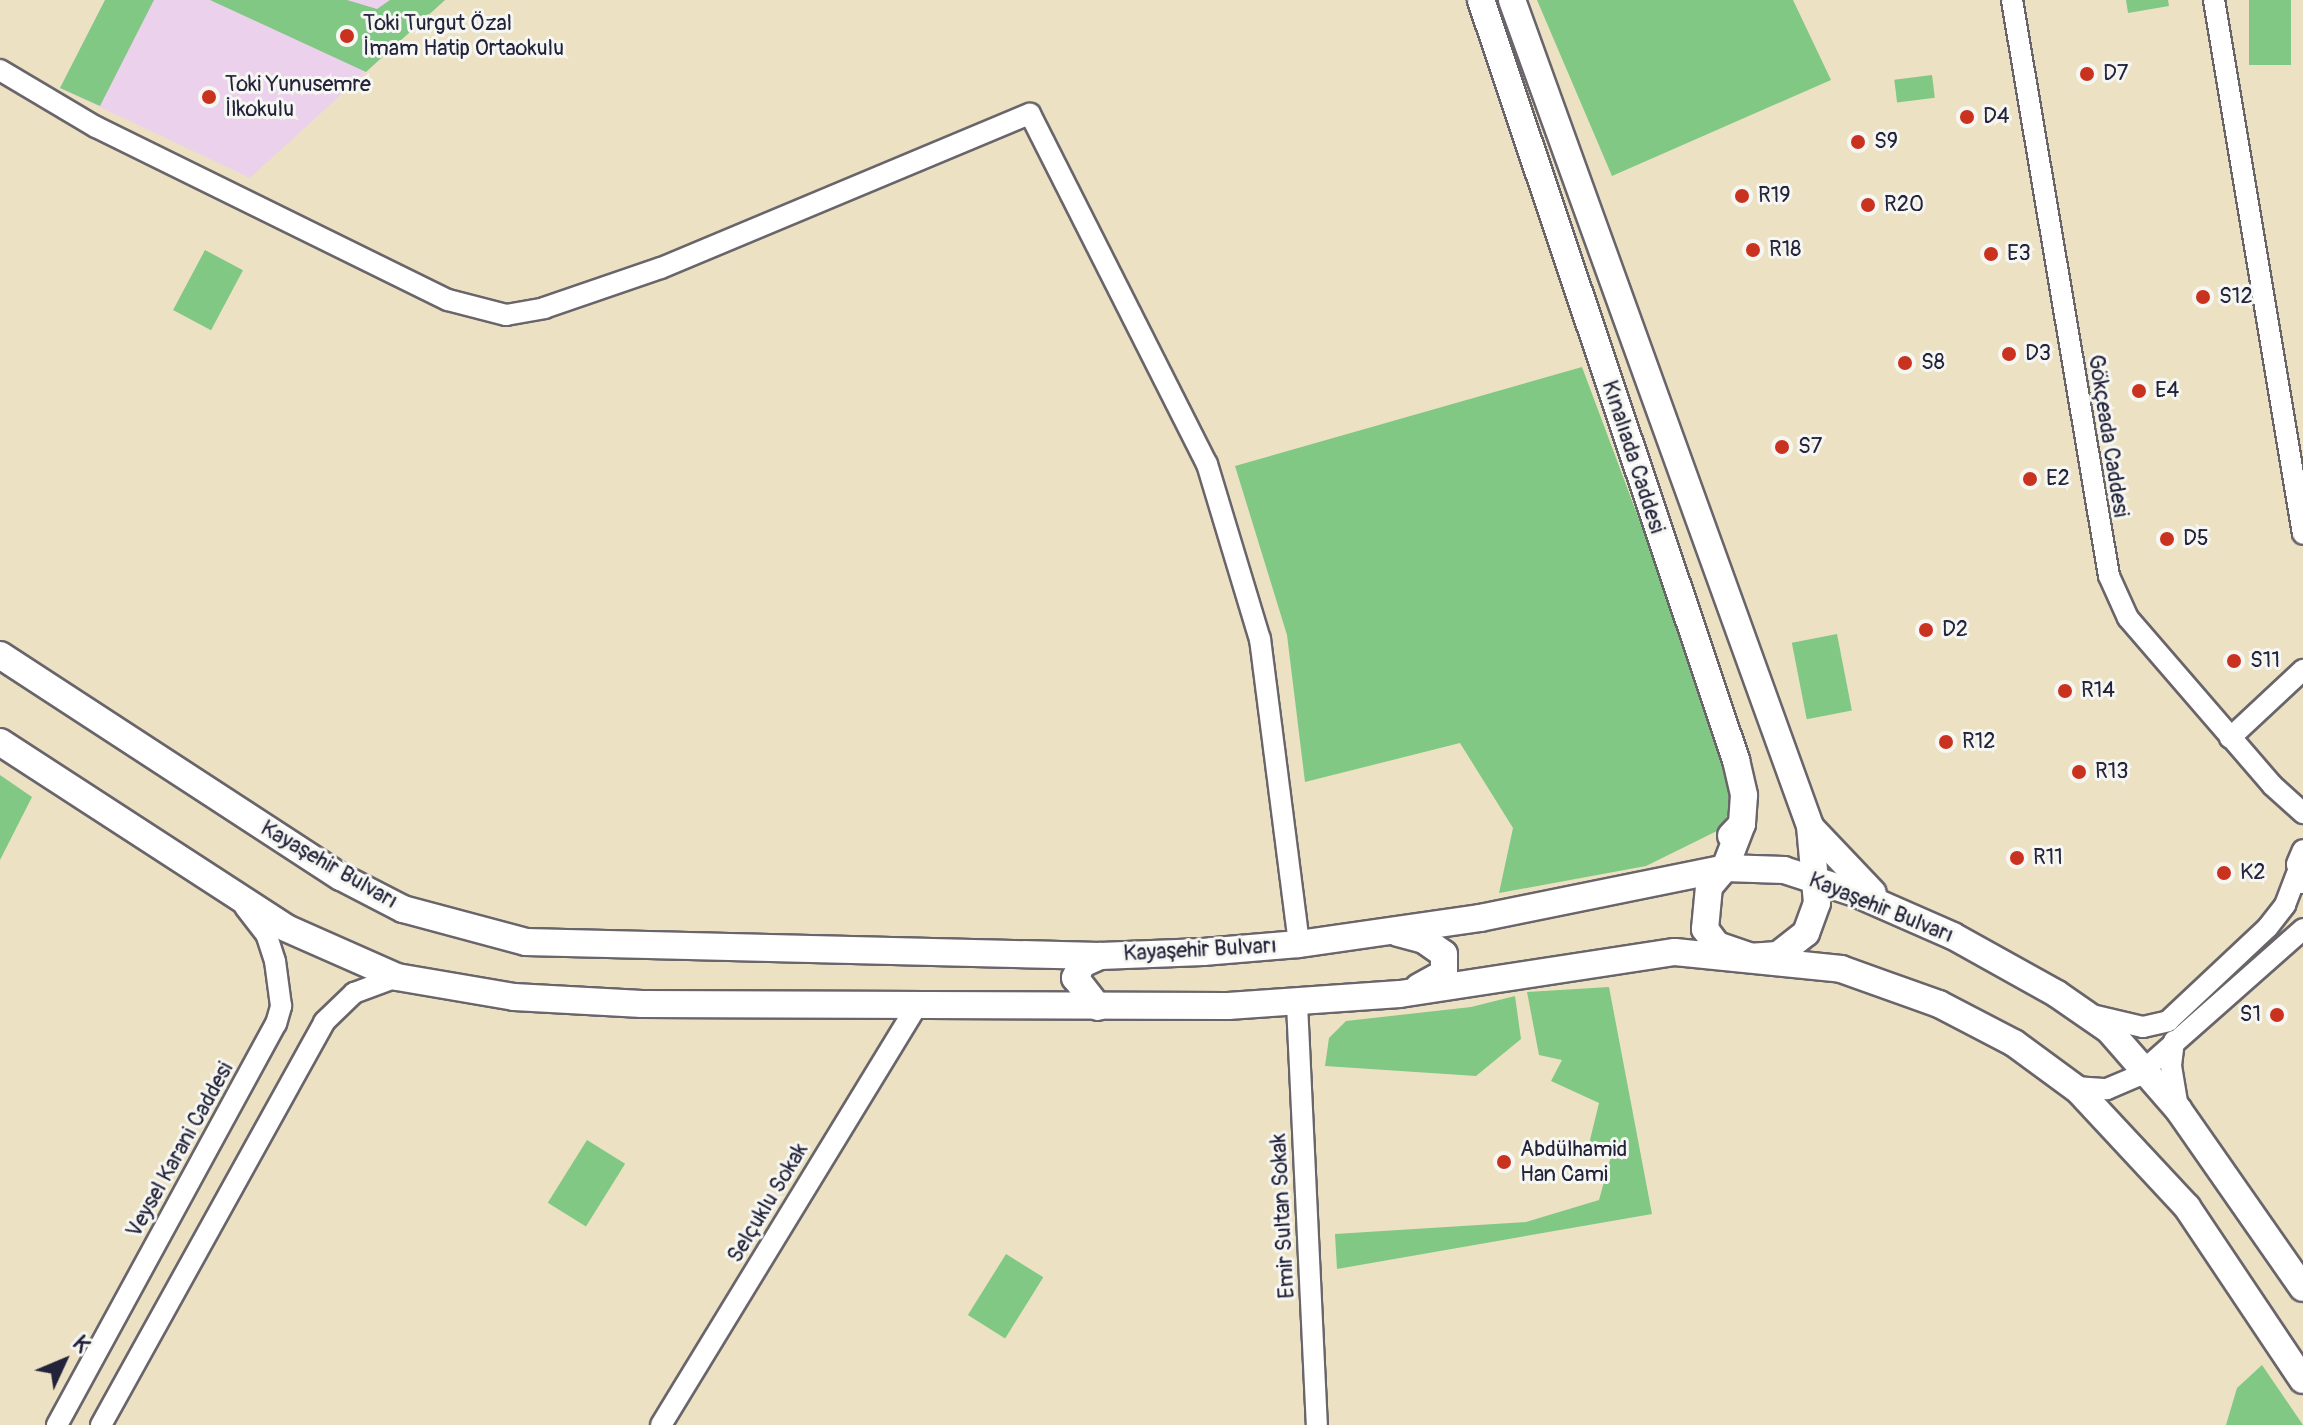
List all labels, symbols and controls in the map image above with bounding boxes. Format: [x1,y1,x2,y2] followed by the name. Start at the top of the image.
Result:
[363,10,564,62] place label: Toki Turgut Özal İmam Hatip Ortaokulu
[338,27,356,45] marker: Toki Turgut Özal İmam Hatip Ortaokulu
[2103,61,2128,87] place label: D7
[2078,65,2096,83] marker: D7
[225,71,371,122] place label: Toki Yunusemre İlkokulu
[200,88,218,106] marker: Toki Yunusemre İlkokulu
[1983,104,2010,130] place label: D4
[1958,108,1976,126] marker: D4
[1874,129,1898,155] place label: S9
[1849,133,1867,151] marker: S9
[1758,183,1791,209] place label: R19
[1733,187,1751,205] marker: R19
[1884,192,1924,218] place label: R20
[1859,196,1877,214] marker: R20
[1769,237,1801,263] place label: R18
[1744,241,1762,259] marker: R18
[2007,241,2031,267] place label: E3
[1982,245,2000,263] marker: E3
[2219,284,2253,310] place label: S12
[2194,288,2212,306] marker: S12
[2025,341,2051,367] place label: D3
[2000,345,2018,363] marker: D3
[1921,350,1945,376] place label: S8
[2082,353,2134,519] street label: Gökçeada Caddesi
[1896,354,1914,372] marker: S8
[1596,377,1670,537] street label: Kınalıada Caddesi
[2155,378,2179,404] place label: E4
[2130,382,2148,400] marker: E4
[1798,434,1822,460] place label: S7
[1773,438,1791,456] marker: S7
[2046,466,2070,492] place label: E2
[2021,470,2039,488] marker: E2
[2183,526,2209,552] place label: D5
[2158,530,2176,548] marker: D5
[1942,617,1968,643] place label: D2
[1917,621,1935,639] marker: D2
[2250,648,2280,674] place label: S11
[2225,652,2243,670] marker: S11
[2081,678,2115,704] place label: R14
[2056,682,2074,700] marker: R14
[1962,729,1996,755] place label: R12
[1937,733,1955,751] marker: R12
[2095,759,2129,785] place label: R13
[2070,763,2088,781] marker: R13
[256,815,402,915] street label: Kayaşehir Bulvarı
[2033,845,2063,871] place label: R11
[2008,849,2026,867] marker: R11
[2240,860,2266,886] place label: K2
[2215,864,2233,882] marker: K2
[1805,867,1957,949] street label: Kayaşehir Bulvarı
[1123,933,1277,967] street label: Kayaşehir Bulvarı
[2240,1002,2261,1028] place label: S1
[2268,1006,2286,1024] marker: S1
[121,1058,239,1242] street label: Veysel Karani Caddesi
[1265,1133,1301,1299] street label: Emir Sultan Sokak
[1520,1136,1627,1188] place label: Abdülhamid Han Cami
[722,1138,814,1268] street label: Selçuklu Sokak
[1495,1153,1513,1171] marker: Abdülhamid Han Cami
[24,1321,104,1401] north arrow
[67,1330,96,1359] text: K

